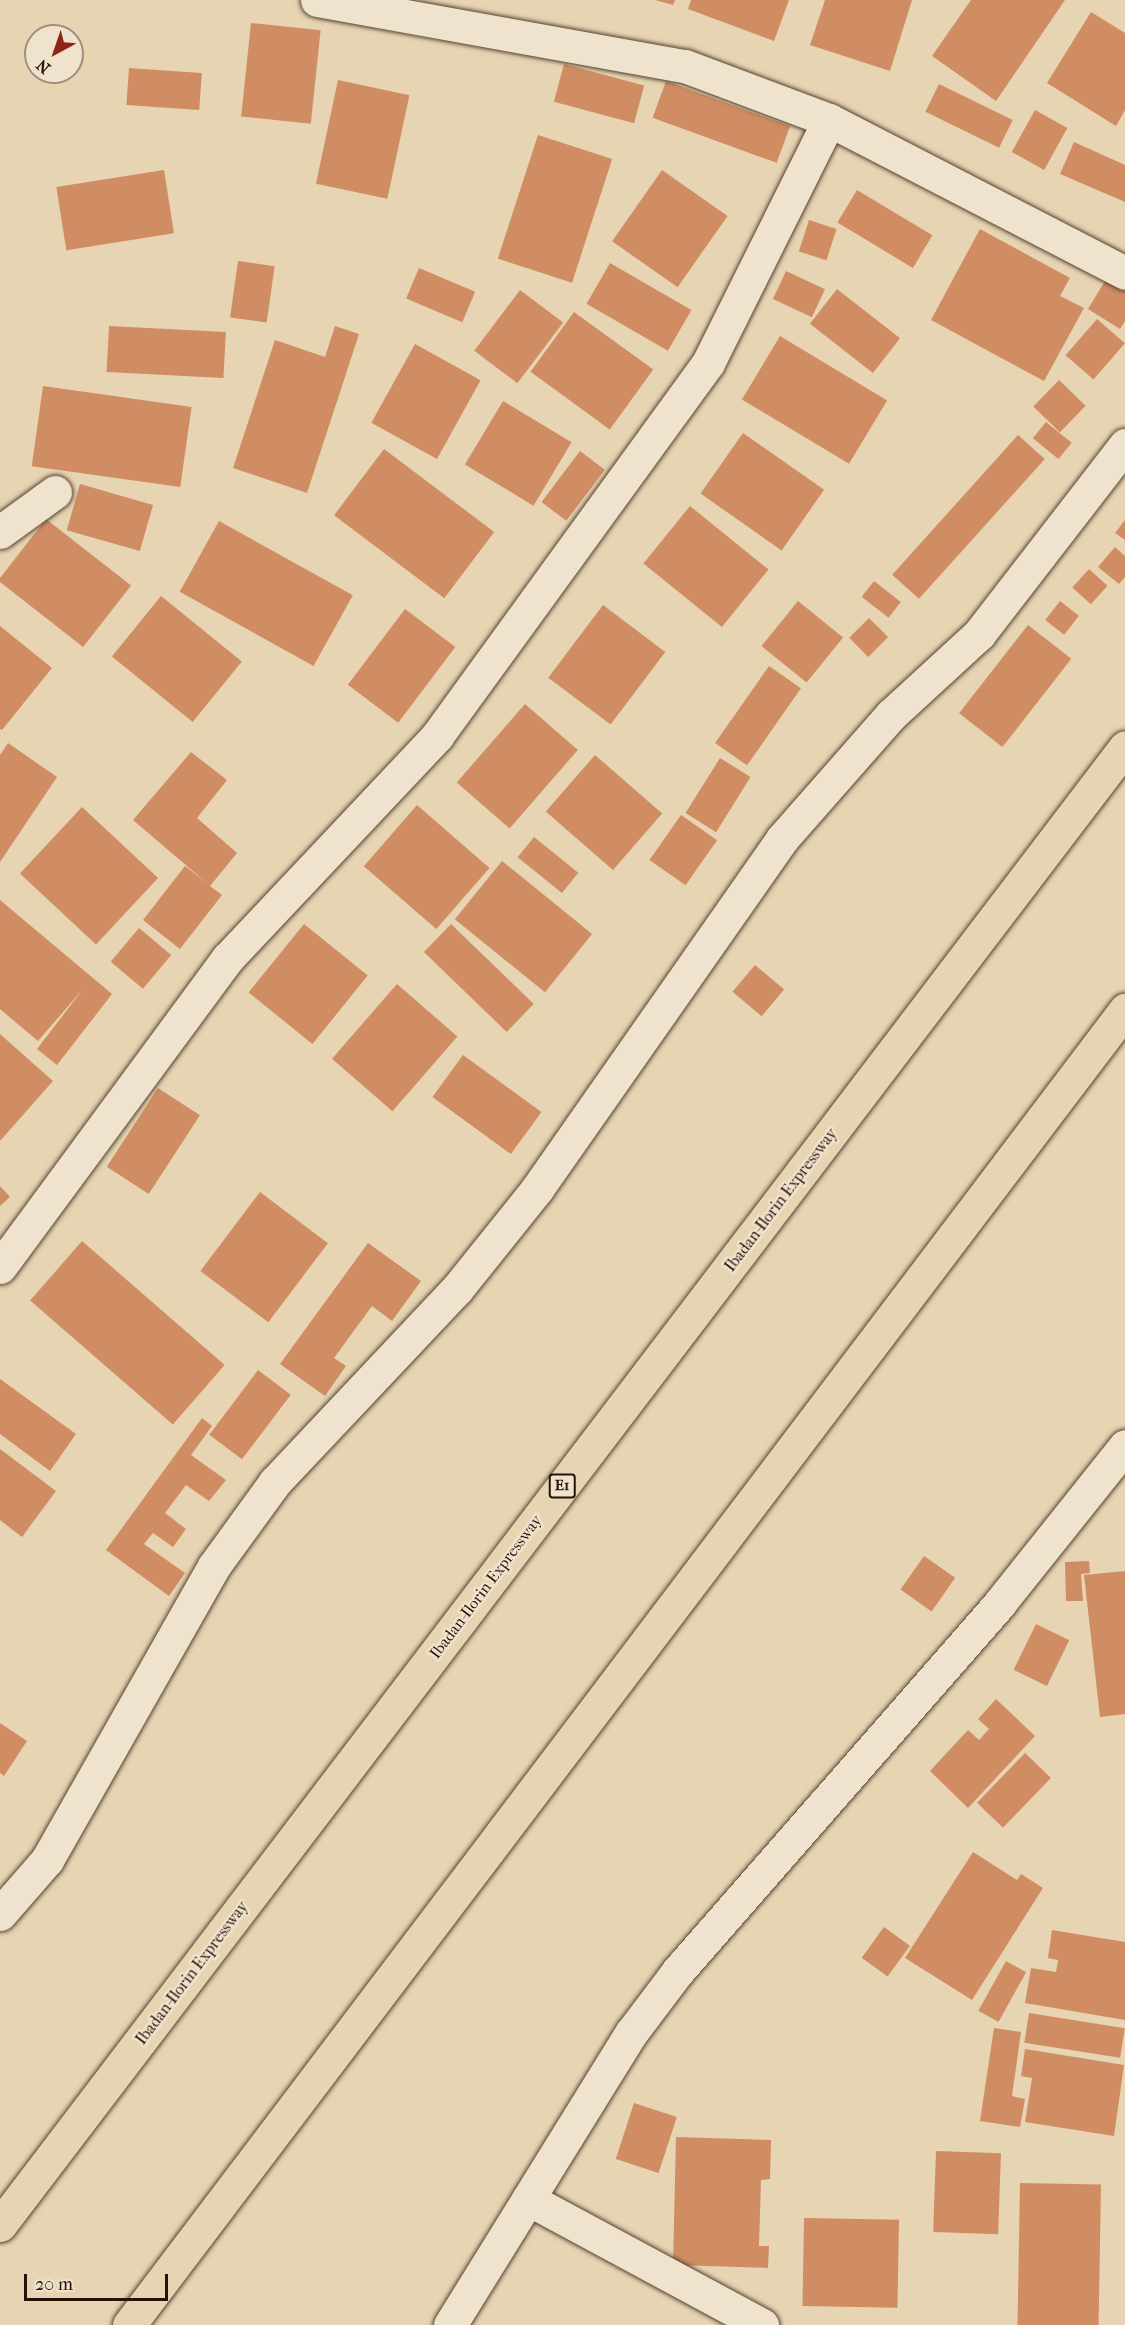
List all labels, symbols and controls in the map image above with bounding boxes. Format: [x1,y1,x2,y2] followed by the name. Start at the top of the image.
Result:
[24,24,84,84] north arrow
[33,55,54,78] text: N
[721,1124,841,1276] street label: Ibadan-Ilorin Expressway
[548,1474,576,1498] road number: E1
[426,1511,546,1663] street label: Ibadan-Ilorin Expressway
[132,1897,252,2049] street label: Ibadan-Ilorin Expressway
[27,2262,171,2300] scale bar
[35,2274,73,2295] text: 20 m

